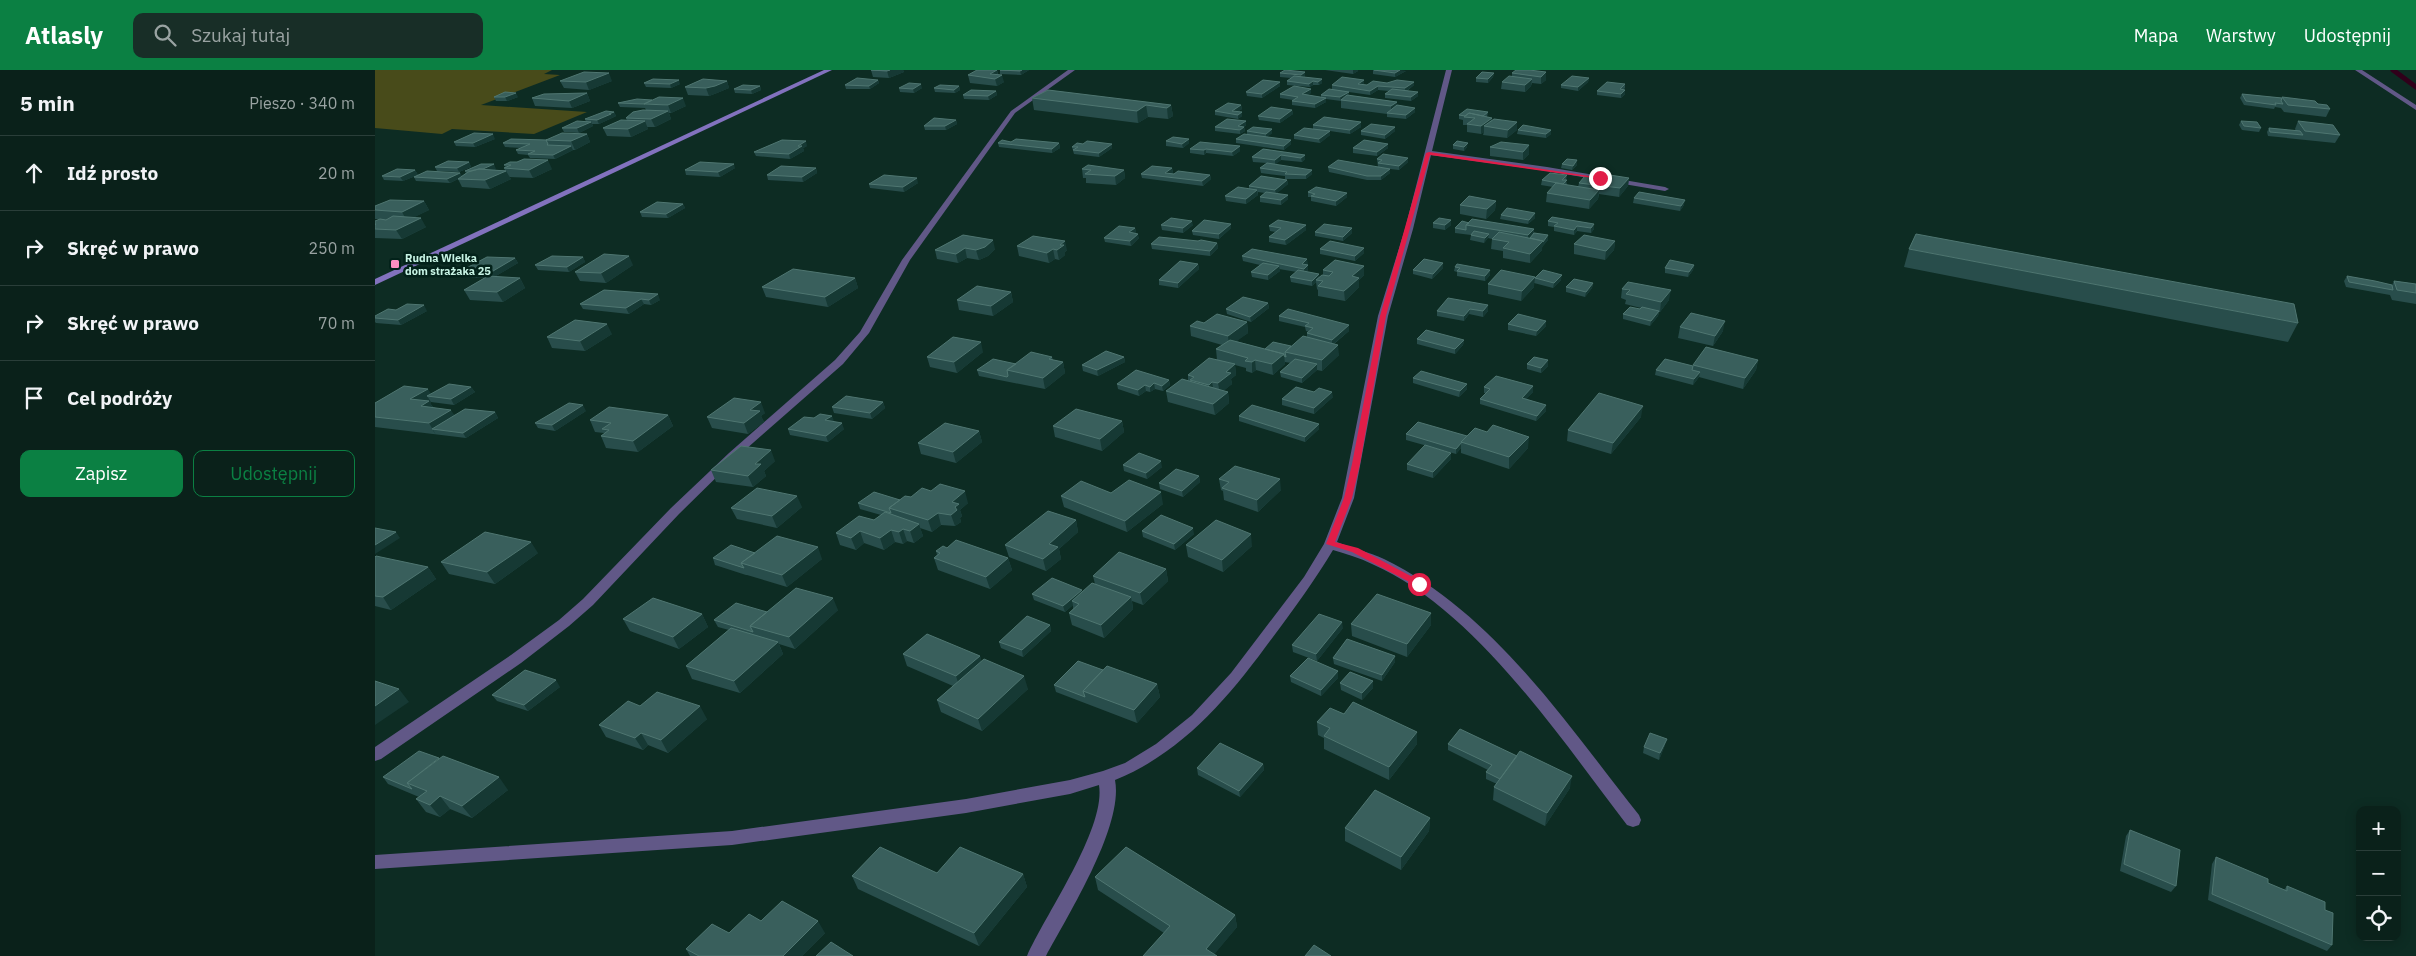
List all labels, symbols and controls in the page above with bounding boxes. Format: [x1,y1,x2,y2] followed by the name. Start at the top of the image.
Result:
[133,13,483,58] search box
[25,19,103,51] text: Atlasly
[151,21,179,49] icon: search
[191,23,290,47] text: Szukaj tutaj
[2134,24,2178,47] text: Mapa
[2206,24,2276,47] text: Warstwy
[2304,24,2391,47] text: Udostępnij
[20,89,75,117] text: 5 min
[249,93,355,113] text: Pieszo · 340 m
[20,159,48,187] icon: ahead
[67,161,158,185] text: Idź prosto
[318,163,355,183] text: 20 m
[1589,167,1612,190] route end
[20,234,48,262] icon: right
[67,236,199,260] text: Skręć w prawo
[308,238,355,258] text: 250 m
[405,251,491,278] place label: Rudna Wielka dom strażaka 25
[389,258,401,270] marker: Rudna Wielka dom strażaka 25
[20,309,48,337] icon: right
[67,311,199,335] text: Skręć w prawo
[318,313,355,333] text: 70 m
[20,384,48,412] icon: arrive
[67,386,172,410] text: Cel podróży
[20,450,183,497] button: Zapisz
[193,450,355,497] button: Udostępnij
[1408,573,1431,596] route start
[2356,806,2401,941] map controls
[2356,806,2401,851] button: +
[2356,851,2401,896] button: −
[2356,896,2401,941] button: locate

